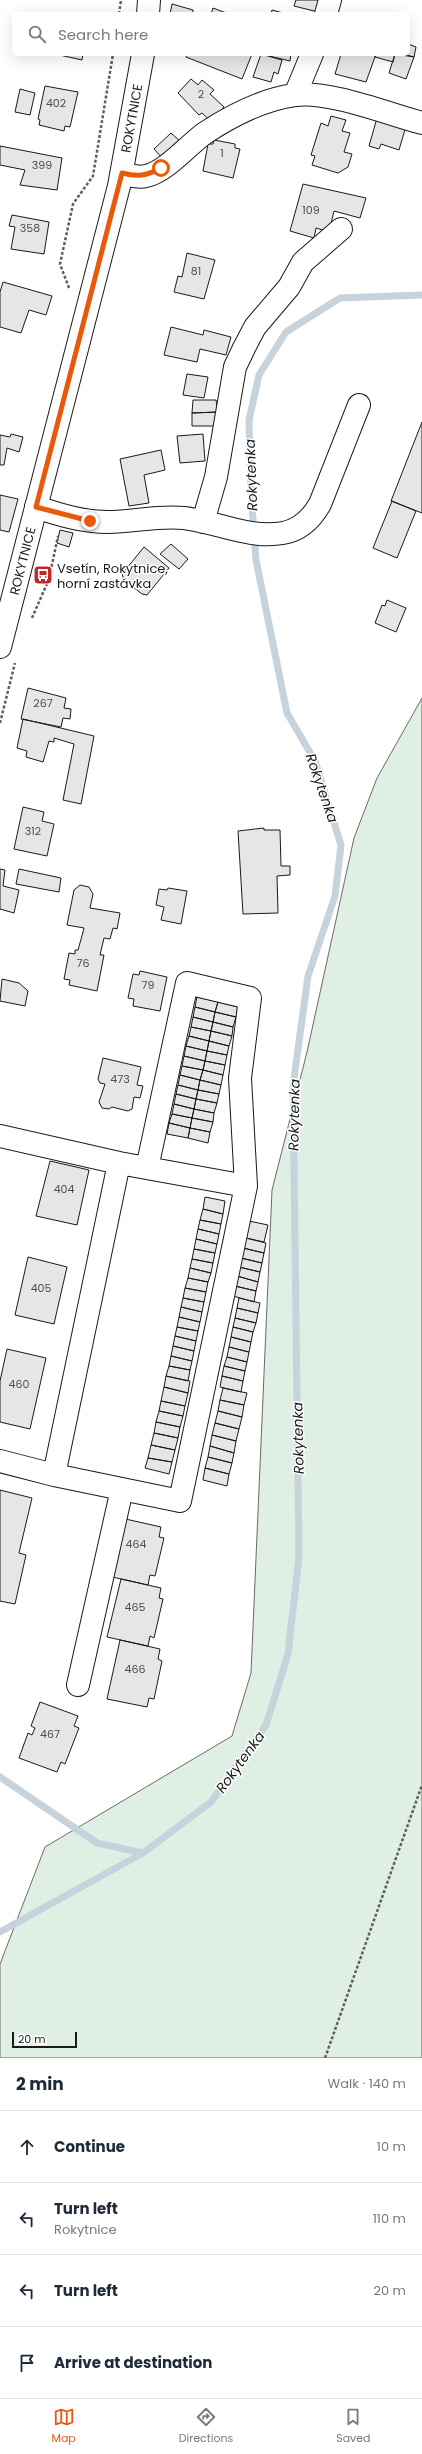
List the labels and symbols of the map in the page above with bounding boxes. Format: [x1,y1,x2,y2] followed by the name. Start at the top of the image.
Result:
[116,82,147,154] street label: ROKYTNICE
[198,86,204,102] house number: 2
[46,95,66,111] house number: 402
[220,145,224,161] house number: 1
[32,157,52,173] house number: 399
[152,159,170,177] route start
[302,202,320,218] house number: 109
[20,220,40,236] house number: 358
[191,263,201,279] house number: 81
[240,438,262,511] water label: Rokytenka
[81,512,99,530] route end
[4,525,40,597] street label: ROKYTNICE
[57,559,168,593] place label: Vsetín, Rokytnice, horní zastávka
[32,564,54,586] bus stop icon: Vsetín, Rokytnice, horní zastávka
[33,695,53,711] house number: 267
[301,751,343,826] water label: Rokytenka
[25,823,41,839] house number: 312
[77,955,90,971] house number: 76
[142,977,155,993] house number: 79
[110,1071,130,1087] house number: 473
[283,1078,305,1151] water label: Rokytenka
[54,1181,74,1197] house number: 404
[31,1280,51,1296] house number: 405
[9,1376,29,1392] house number: 460
[287,1401,309,1474] water label: Rokytenka
[126,1536,146,1552] house number: 464
[125,1599,145,1615] house number: 465
[125,1661,145,1677] house number: 466
[40,1726,60,1742] house number: 467
[211,1727,270,1797] water label: Rokytenka
[12,2030,77,2049] scale bar

